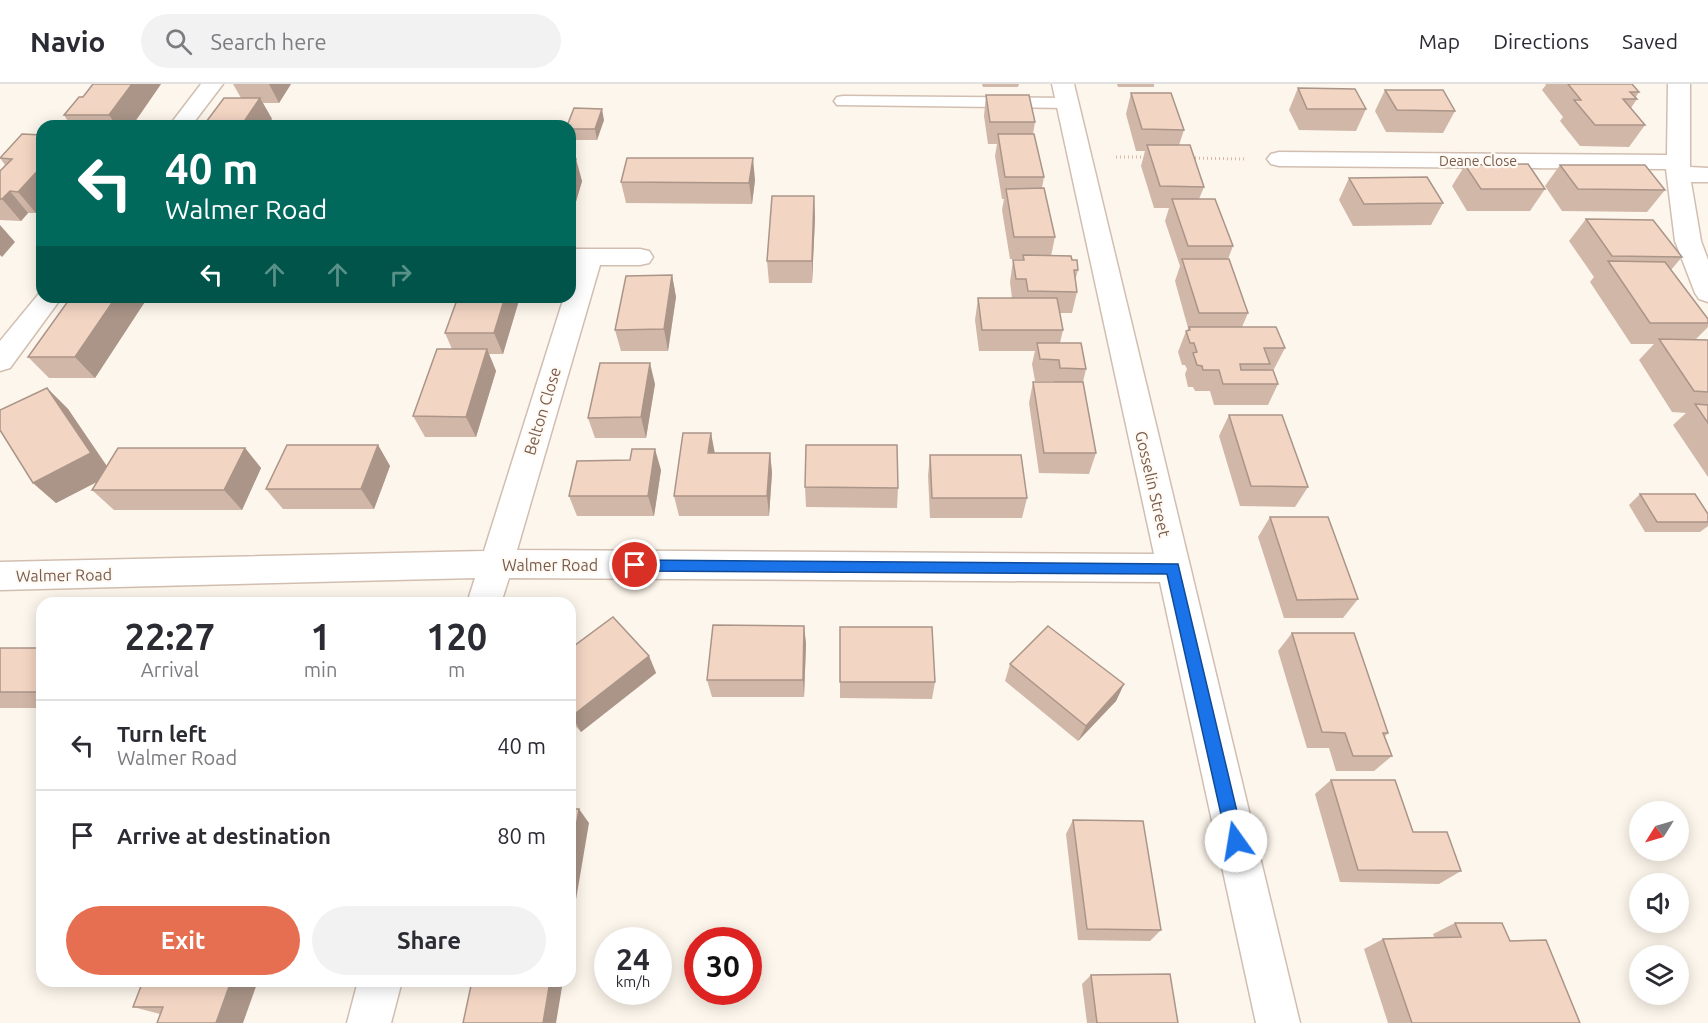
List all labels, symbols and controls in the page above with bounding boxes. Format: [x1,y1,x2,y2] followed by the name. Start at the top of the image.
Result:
[141,14,561,68] search box
[162,25,195,58] icon: search
[30,26,105,57] text: Navio
[210,29,327,54] text: Search here
[1419,29,1460,53] text: Map
[1493,29,1589,53] text: Directions
[1622,29,1678,53] text: Saved
[66,144,144,222] icon: left
[165,145,259,192] text: 40 m
[1439,153,1517,169] street label: Deane Close
[165,194,327,224] text: Walmer Road
[195,258,228,291] icon: left
[258,258,291,291] icon: ahead
[321,258,354,291] icon: ahead
[384,258,417,291] icon: right
[520,365,564,457] street label: Belton Close
[1132,429,1174,539] street label: Gosselin Street
[609,539,660,590] pin
[618,548,651,581] icon: arrive
[502,556,598,574] street label: Walmer Road
[16,565,112,585] street label: Walmer Road
[125,616,215,657] text: 22:27
[310,616,331,657] text: 1
[426,616,487,657] text: 120
[141,658,199,681] text: Arrival
[304,658,337,681] text: min
[448,658,465,681] text: m
[117,721,207,746] text: Turn left
[66,729,99,762] icon: left
[497,733,546,758] text: 40 m
[117,746,237,769] text: Walmer Road
[1629,801,1689,861] north arrow
[1629,801,1689,1005] map controls
[1204,809,1268,873] position arrow
[66,819,99,852] icon: arrive
[117,823,331,848] text: Arrive at destination
[497,823,546,848] text: 80 m
[1629,873,1689,933] button: sound
[66,906,300,975] button: Exit
[312,906,546,975] button: Share
[684,927,762,1005] speed limit sign: 30
[616,942,650,976] text: 24
[1629,945,1689,1005] button: layers
[616,973,650,990] text: km/h

